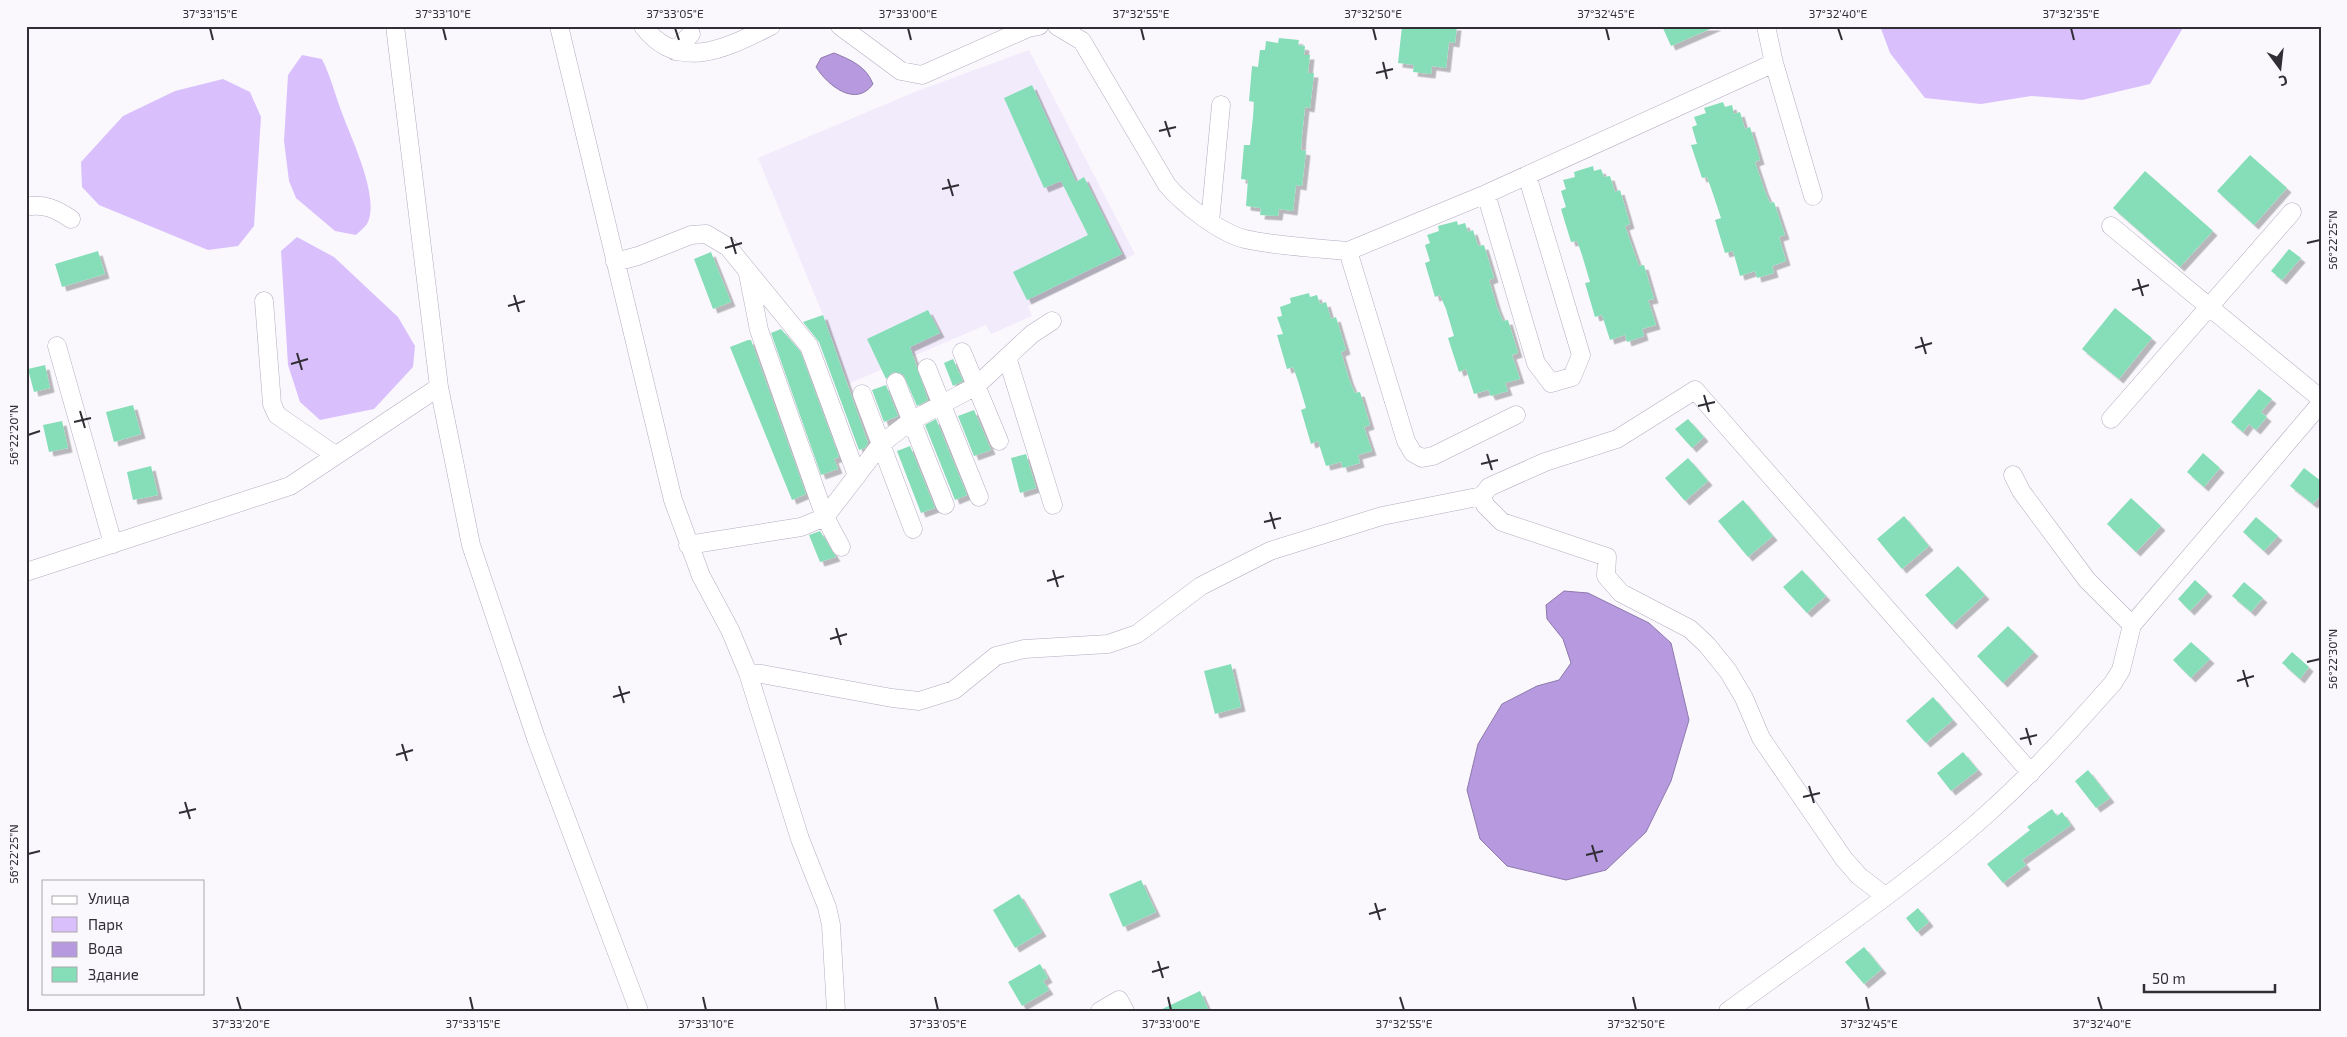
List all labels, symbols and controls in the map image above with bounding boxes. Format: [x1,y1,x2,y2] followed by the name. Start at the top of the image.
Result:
[182,6,238,20] text: 37°33'15"E
[415,6,471,20] text: 37°33'10"E
[646,6,704,20] text: 37°33'05"E
[879,6,938,20] text: 37°33'00"E
[1113,6,1170,20] text: 37°32'55"E
[1344,6,1402,20] text: 37°32'50"E
[1577,6,1635,20] text: 37°32'45"E
[1809,6,1867,20] text: 37°32'40"E
[2042,6,2100,20] text: 37°32'35"E
[2254,42,2304,92] north arrow
[2277,72,2290,90] text: С
[2325,210,2339,270] text: 56°22'25"N
[6,405,20,465] text: 56°22'20"N
[2325,629,2339,689] text: 56°22'30"N
[6,824,20,884] text: 56°22'25"N
[42,880,205,994] legend
[88,889,130,907] text: Улица
[88,915,123,933] text: Парк
[88,939,123,957] text: Вода
[2144,962,2276,994] scale bar
[88,965,139,983] text: Здание
[2152,969,2186,987] text: 50 m
[212,1016,270,1030] text: 37°33'20"E
[445,1016,501,1030] text: 37°33'15"E
[678,1016,734,1030] text: 37°33'10"E
[909,1016,967,1030] text: 37°33'05"E
[1142,1016,1201,1030] text: 37°33'00"E
[1376,1016,1433,1030] text: 37°32'55"E
[1607,1016,1665,1030] text: 37°32'50"E
[1840,1016,1898,1030] text: 37°32'45"E
[2073,1016,2131,1030] text: 37°32'40"E

